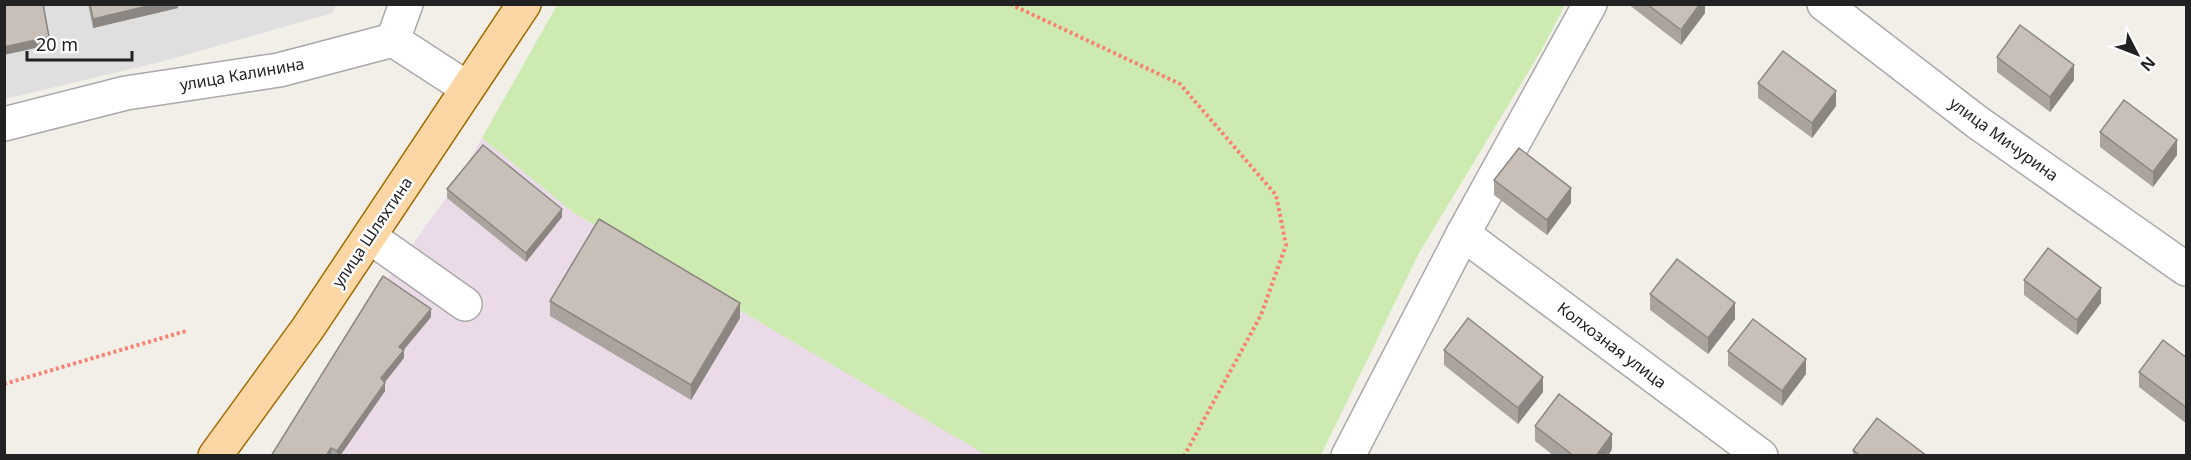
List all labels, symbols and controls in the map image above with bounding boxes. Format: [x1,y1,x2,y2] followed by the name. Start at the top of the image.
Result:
[27,24,132,62] scale bar
[2107,24,2167,84] north arrow
[36,32,78,56] text: 20 m
[178,52,306,96] street label: улица Калинина
[2136,52,2161,76] text: N
[1945,92,2063,186] street label: улица Мичурина
[327,172,417,292] street label: улица Шляхтина
[1553,297,1671,393] street label: Колхозная улица

